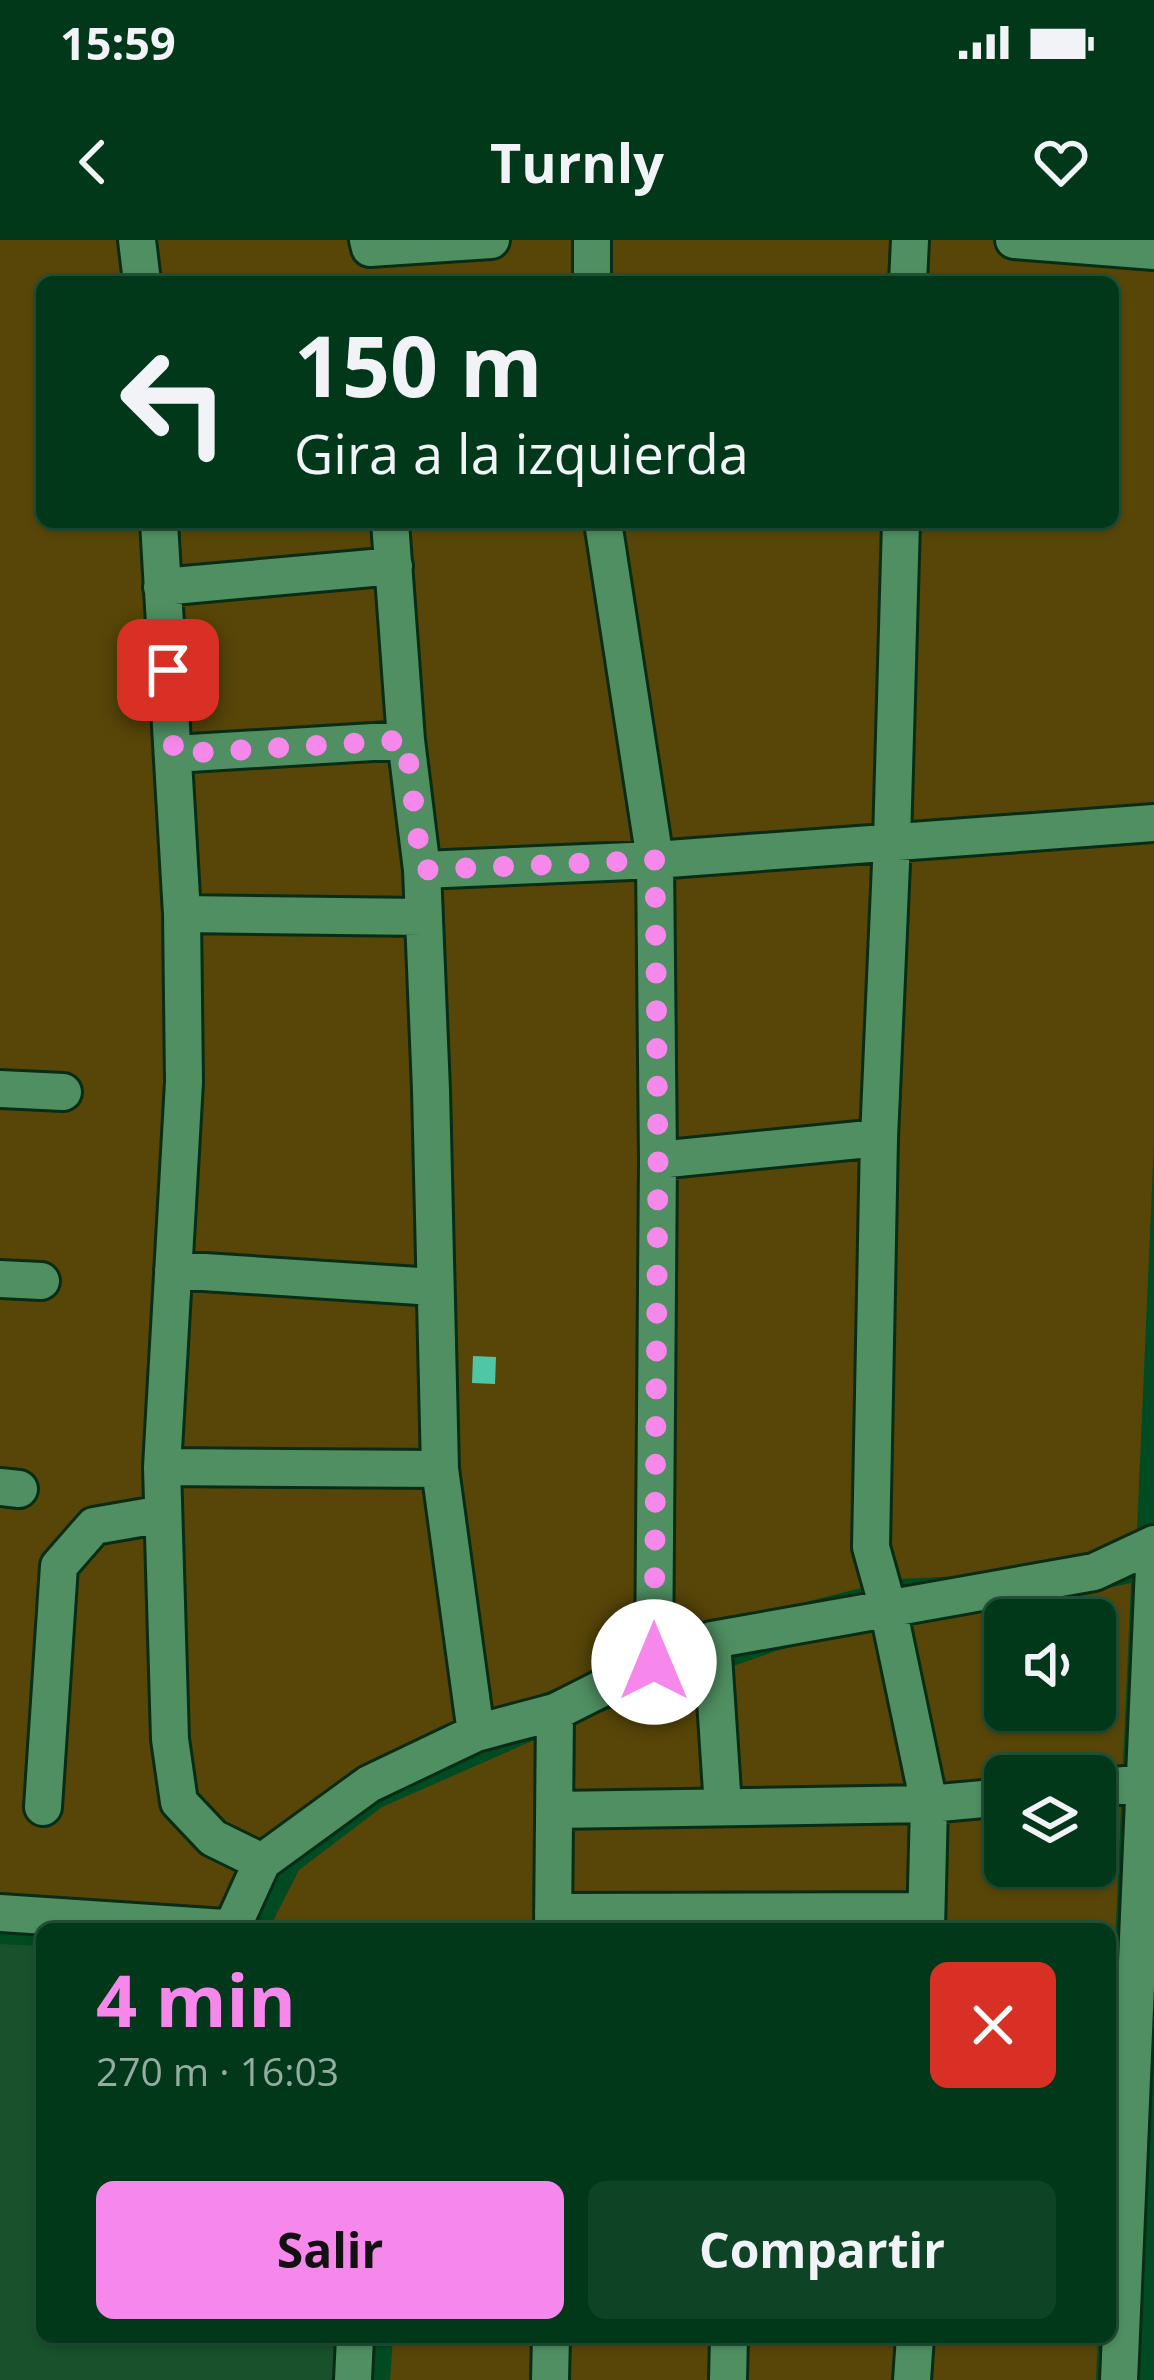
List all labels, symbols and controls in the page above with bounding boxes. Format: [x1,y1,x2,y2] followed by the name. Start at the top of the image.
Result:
[60,12,176,73] text: 15:59
[490,125,664,199] text: Turnly
[60,129,126,195] icon: back
[1028,129,1094,195] icon: heart
[294,307,542,422] text: 150 m
[96,324,252,480] icon: left
[294,416,749,490] text: Gira a la izquierda
[117,619,219,721] pin
[135,637,201,703] icon: arrive
[591,1599,717,1725] position arrow
[984,1599,1116,1887] map controls
[984,1599,1116,1731] button: sound
[984,1755,1116,1887] button: layers
[96,1950,296,2048] text: 4 min
[930,1962,1056,2088] button: close
[96,2044,339,2097] text: 270 m · 16:03
[96,2181,564,2319] button: Salir
[588,2181,1056,2319] button: Compartir

